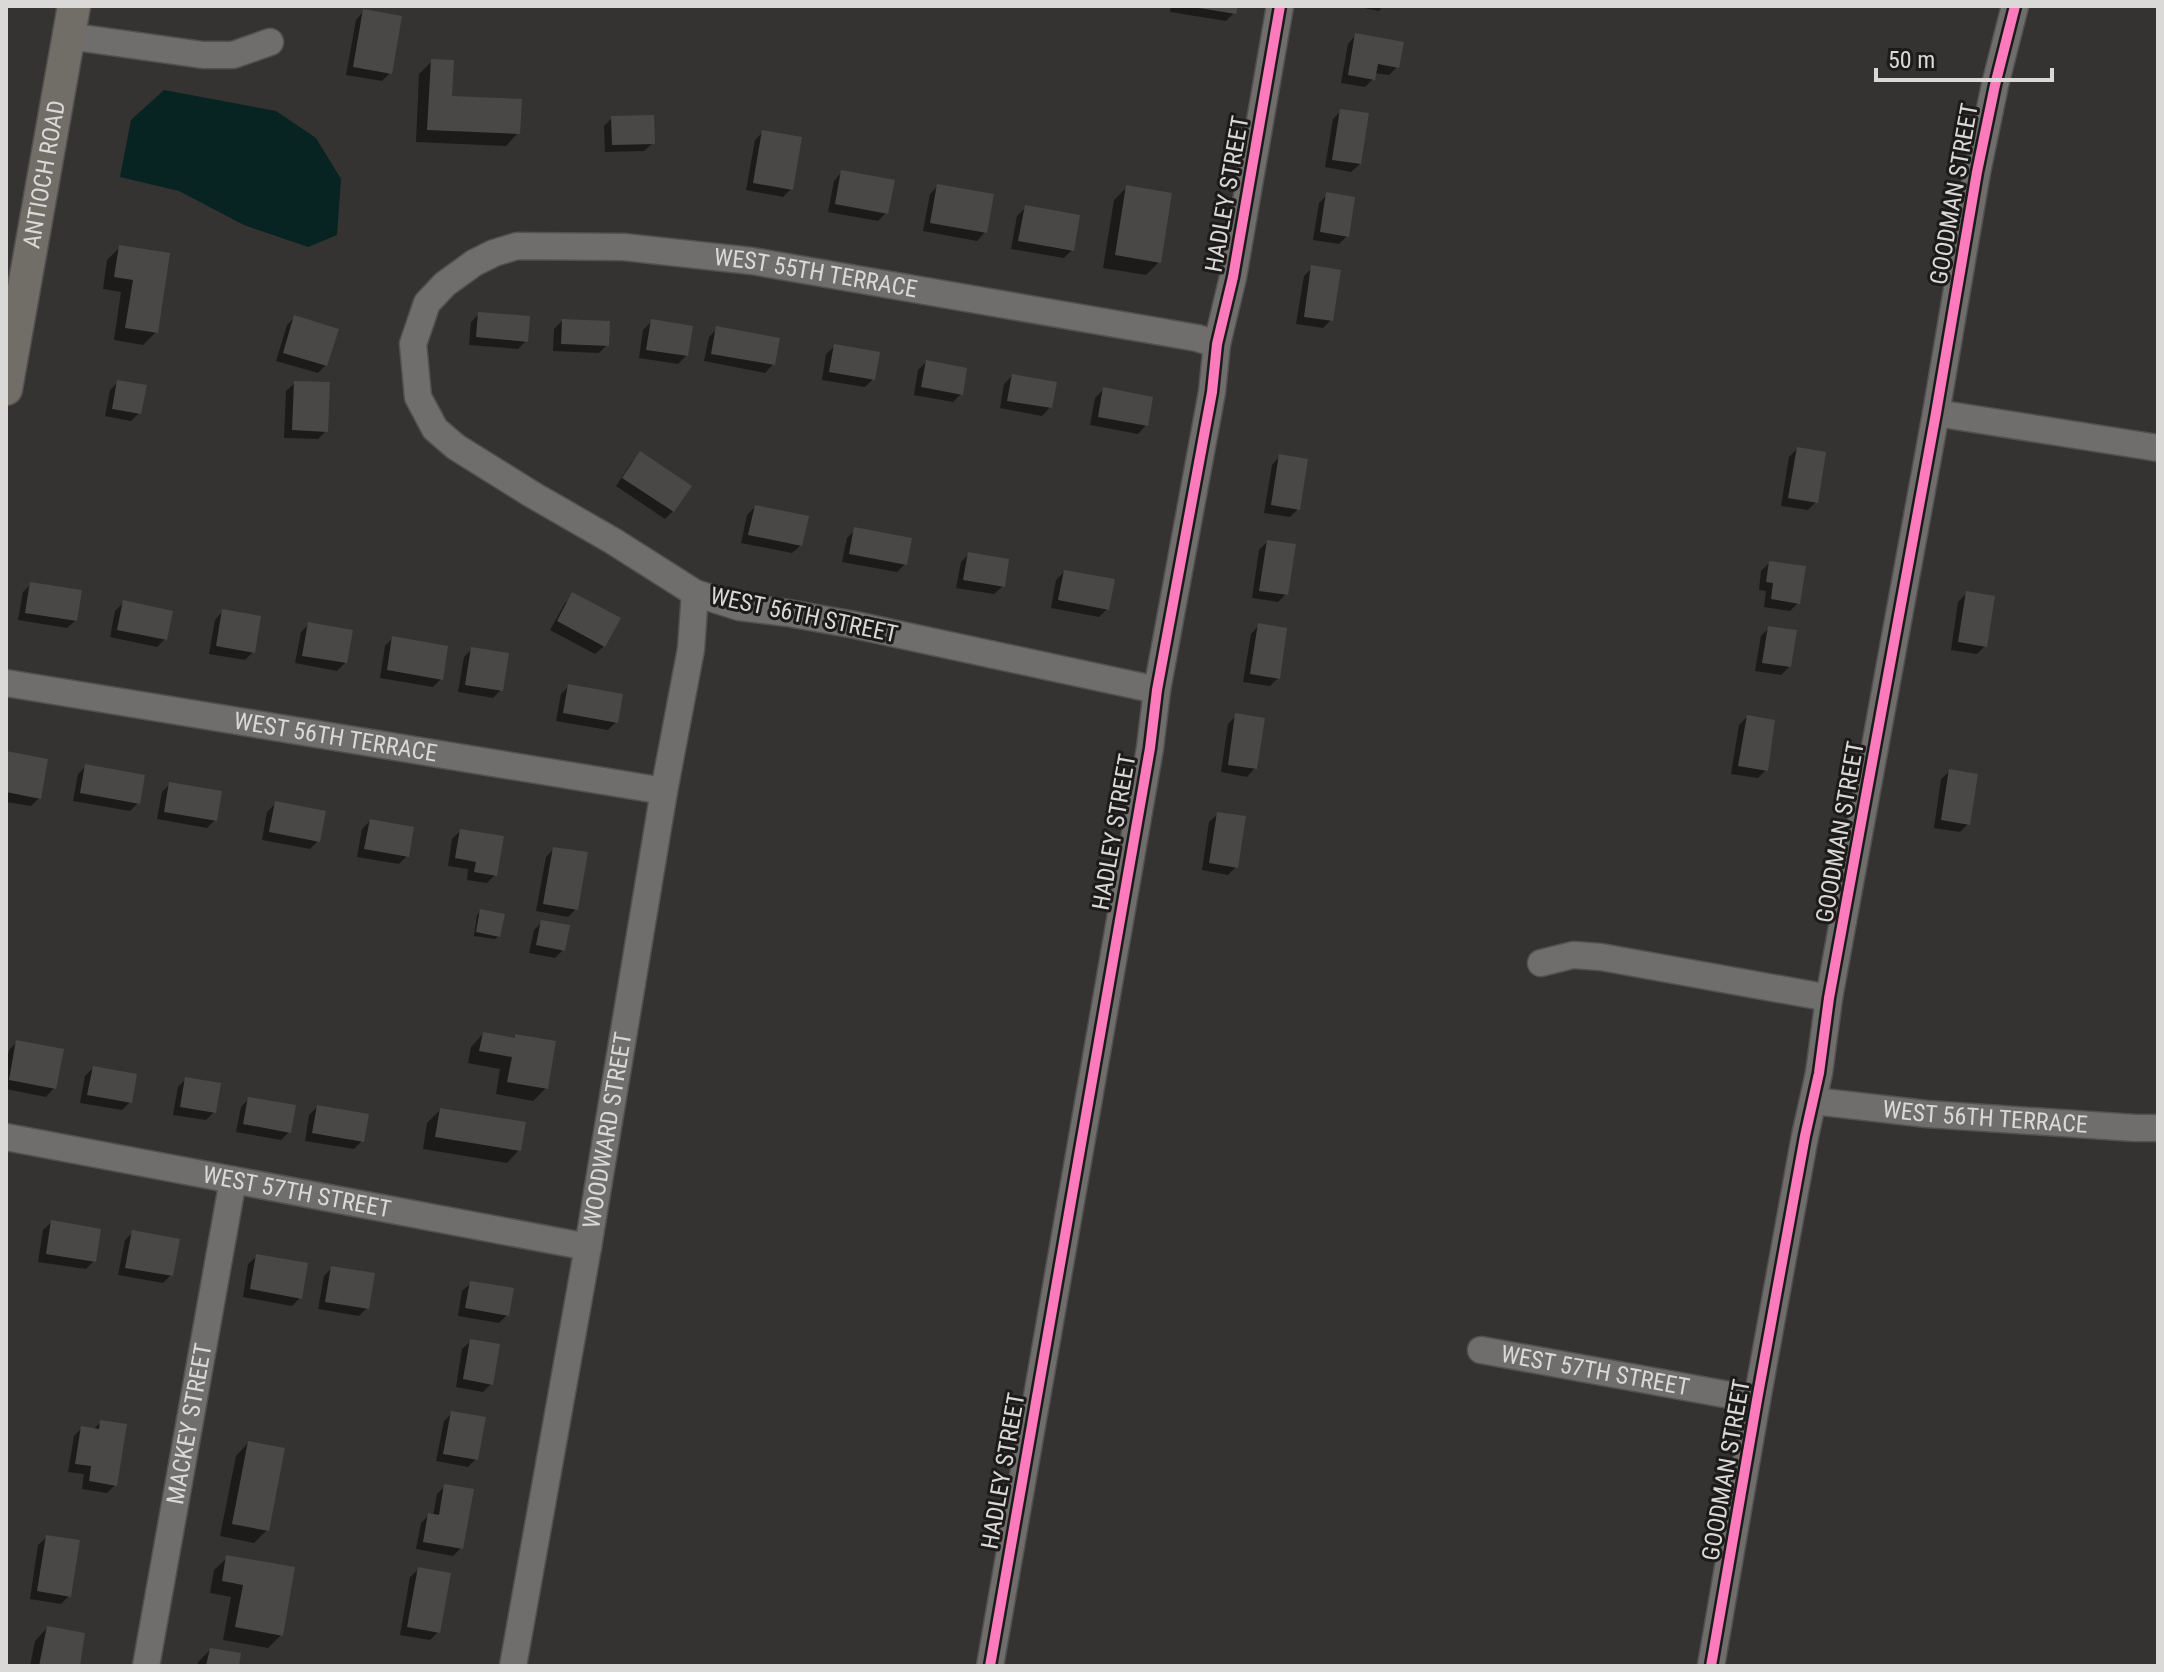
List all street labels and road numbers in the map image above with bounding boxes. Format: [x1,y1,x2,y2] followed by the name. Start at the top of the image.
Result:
[17,98,71,251] street label: ANTIOCH ROAD
[1924,101,1984,287] street label: GOODMAN STREET
[1199,114,1255,274] street label: HADLEY STREET
[713,243,920,303] street label: WEST 55TH TERRACE
[708,581,900,649] street label: WEST 56TH STREET
[232,707,439,768] street label: WEST 56TH TERRACE
[1810,739,1870,925] street label: GOODMAN STREET
[1086,752,1142,912] street label: HADLEY STREET
[577,1030,638,1231] street label: WOODWARD STREET
[1881,1095,2089,1139] street label: WEST 56TH TERRACE
[200,1160,393,1223] street label: WEST 57TH STREET
[1499,1340,1692,1401] street label: WEST 57TH STREET
[161,1341,218,1507] street label: MACKEY STREET
[1696,1377,1756,1563] street label: GOODMAN STREET
[975,1391,1031,1551] street label: HADLEY STREET

